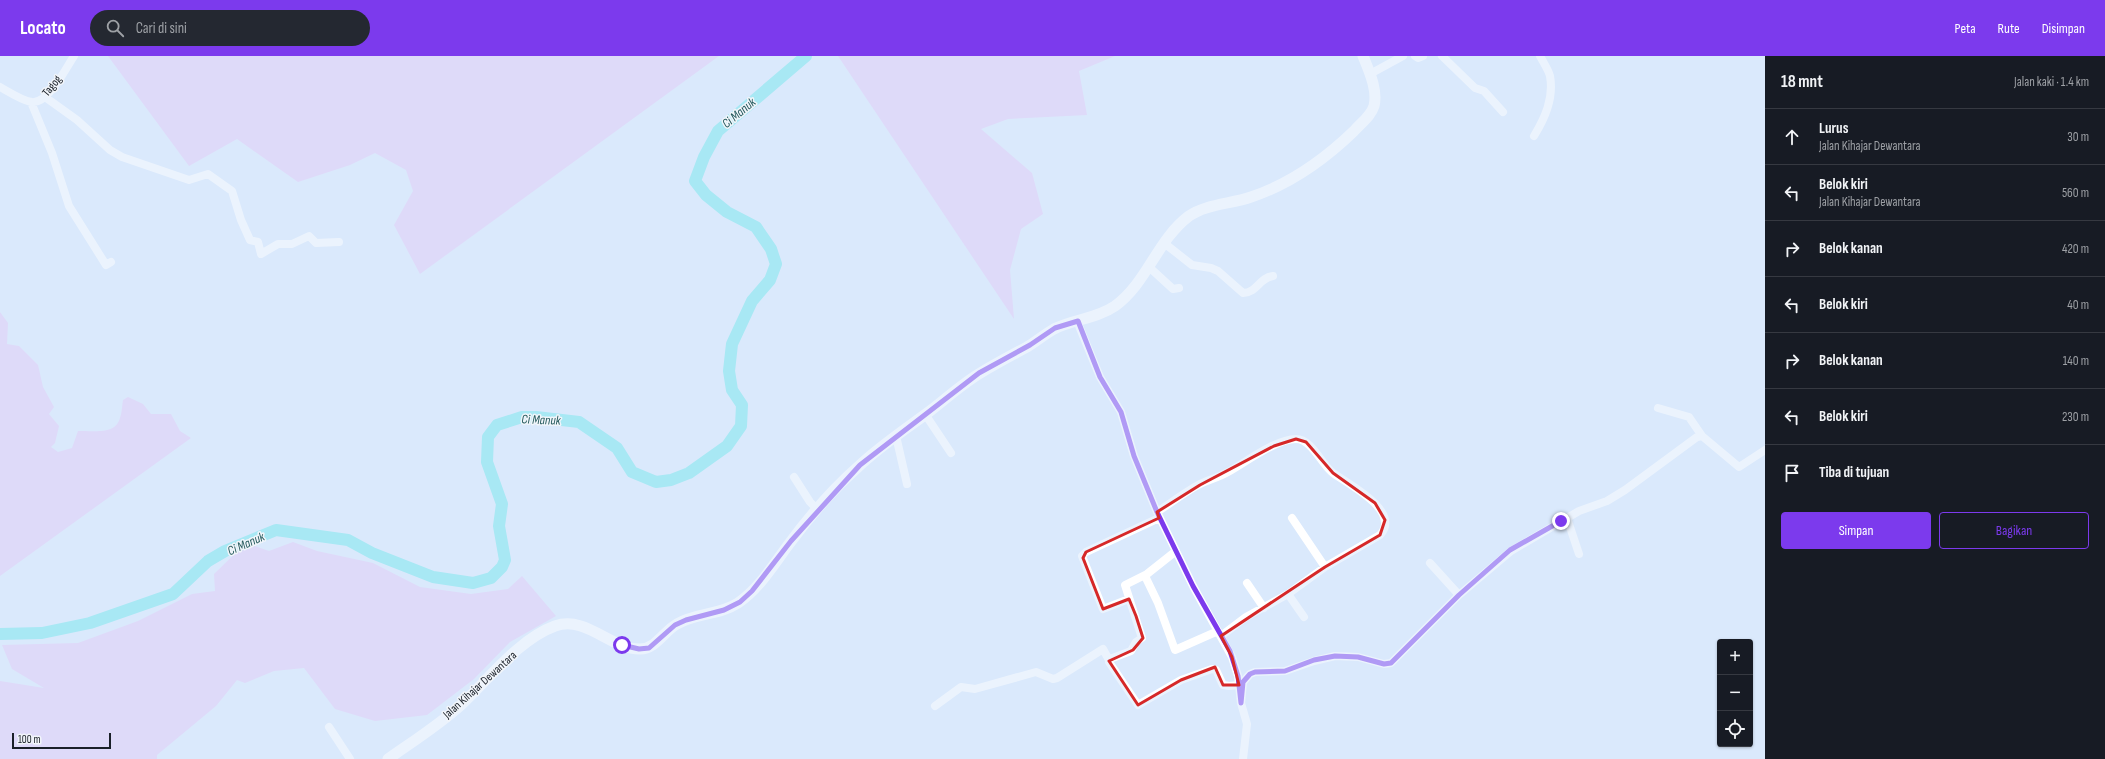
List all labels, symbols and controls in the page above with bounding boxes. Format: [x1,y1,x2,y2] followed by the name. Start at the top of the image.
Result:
[90,10,370,46] search box
[20,17,66,40] text: Locato
[104,17,126,39] icon: search
[136,19,187,38] text: Cari di sini
[1955,20,1976,37] text: Peta
[1998,20,2020,37] text: Rute
[2042,20,2085,37] text: Disimpan
[39,72,65,100] street label: Tagog
[1781,72,1823,92] text: 18 mnt
[2014,74,2089,90] text: Jalan kaki · 1.4 km
[719,94,760,132] water label: Ci Manuk
[1819,119,1848,138] text: Lurus
[1781,126,1803,148] icon: ahead
[2067,129,2089,145] text: 30 m
[1819,138,1921,154] text: Jalan Kihajar Dewantara
[1819,175,1868,194] text: Belok kiri
[1781,182,1803,204] icon: left
[2062,185,2089,201] text: 560 m
[1819,194,1921,210] text: Jalan Kihajar Dewantara
[1781,238,1803,260] icon: right
[1819,239,1883,258] text: Belok kanan
[2062,241,2089,257] text: 420 m
[1781,294,1803,316] icon: left
[1819,295,1868,314] text: Belok kiri
[2067,297,2089,313] text: 40 m
[1781,350,1803,372] icon: right
[1819,351,1883,370] text: Belok kanan
[2063,353,2089,369] text: 140 m
[1781,406,1803,428] icon: left
[1819,407,1868,426] text: Belok kiri
[2062,409,2089,425] text: 230 m
[521,411,562,429] water label: Ci Manuk
[1781,462,1803,484] icon: arrive
[1819,463,1889,482] text: Tiba di tujuan
[1552,512,1570,530] route end
[1781,512,1931,549] button: Simpan
[1939,512,2089,549] button: Bagikan
[225,528,268,559] water label: Ci Manuk
[613,636,631,654] route start
[1717,639,1753,747] map controls
[1717,639,1753,675] button: +
[439,648,520,723] street label: Jalan Kihajar Dewantara
[1717,675,1753,711] button: −
[1717,711,1753,747] button: locate
[12,731,111,750] scale bar
[18,733,40,746] text: 100 m

